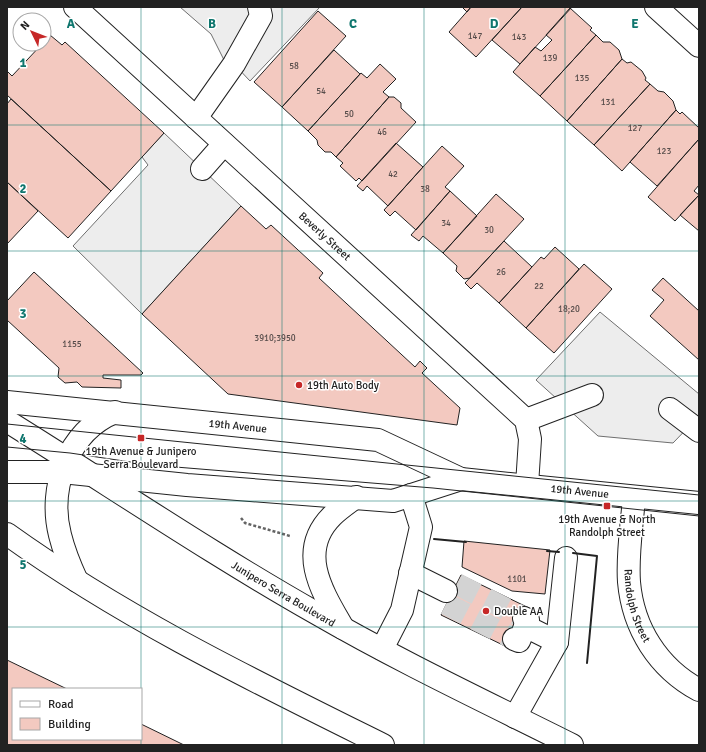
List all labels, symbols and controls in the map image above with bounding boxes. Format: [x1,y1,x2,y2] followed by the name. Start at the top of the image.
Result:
[12,12,52,52] north arrow
[67,16,76,32] text: A
[208,16,216,32] text: B
[349,16,357,32] text: C
[490,16,499,32] text: D
[631,16,639,32] text: E
[18,18,32,33] text: N
[468,31,482,42] house number: 147
[512,32,526,43] house number: 143
[543,53,557,64] house number: 139
[19,55,27,71] text: 1
[289,61,299,72] house number: 58
[575,73,589,84] house number: 135
[316,86,326,97] house number: 54
[601,97,615,108] house number: 131
[344,109,354,120] house number: 50
[628,123,642,134] house number: 127
[377,127,387,138] house number: 46
[657,146,671,157] house number: 123
[388,169,398,180] house number: 42
[19,181,27,197] text: 2
[420,184,430,195] house number: 38
[296,209,353,263] street label: Beverly Street
[441,218,451,229] house number: 34
[484,225,494,236] house number: 30
[496,267,506,278] house number: 26
[534,281,544,292] house number: 22
[558,304,580,315] house number: 18;20
[19,306,27,322] text: 3
[254,333,296,344] house number: 3910;3950
[62,339,82,350] house number: 1155
[307,379,380,392] place label: 19th Auto Body
[294,380,304,390] marker: 19th Auto Body
[208,417,268,436] street label: 19th Avenue
[19,431,27,447] text: 4
[136,433,146,443] marker: 19th Avenue & Junipero Serra Boulevard
[85,445,197,471] place label: 19th Avenue & Junipero Serra Boulevard
[550,482,610,501] street label: 19th Avenue
[602,501,612,511] marker: 19th Avenue & North Randolph Street
[558,513,656,539] place label: 19th Avenue & North Randolph Street
[19,557,27,573] text: 5
[229,559,338,630] street label: Junipero Serra Boulevard
[622,569,653,645] street label: Randolph Street
[507,574,527,585] house number: 1101
[494,605,543,618] place label: Double AA
[481,606,491,616] marker: Double AA
[12,688,142,740] legend
[48,697,74,712] text: Road
[48,717,91,732] text: Building

